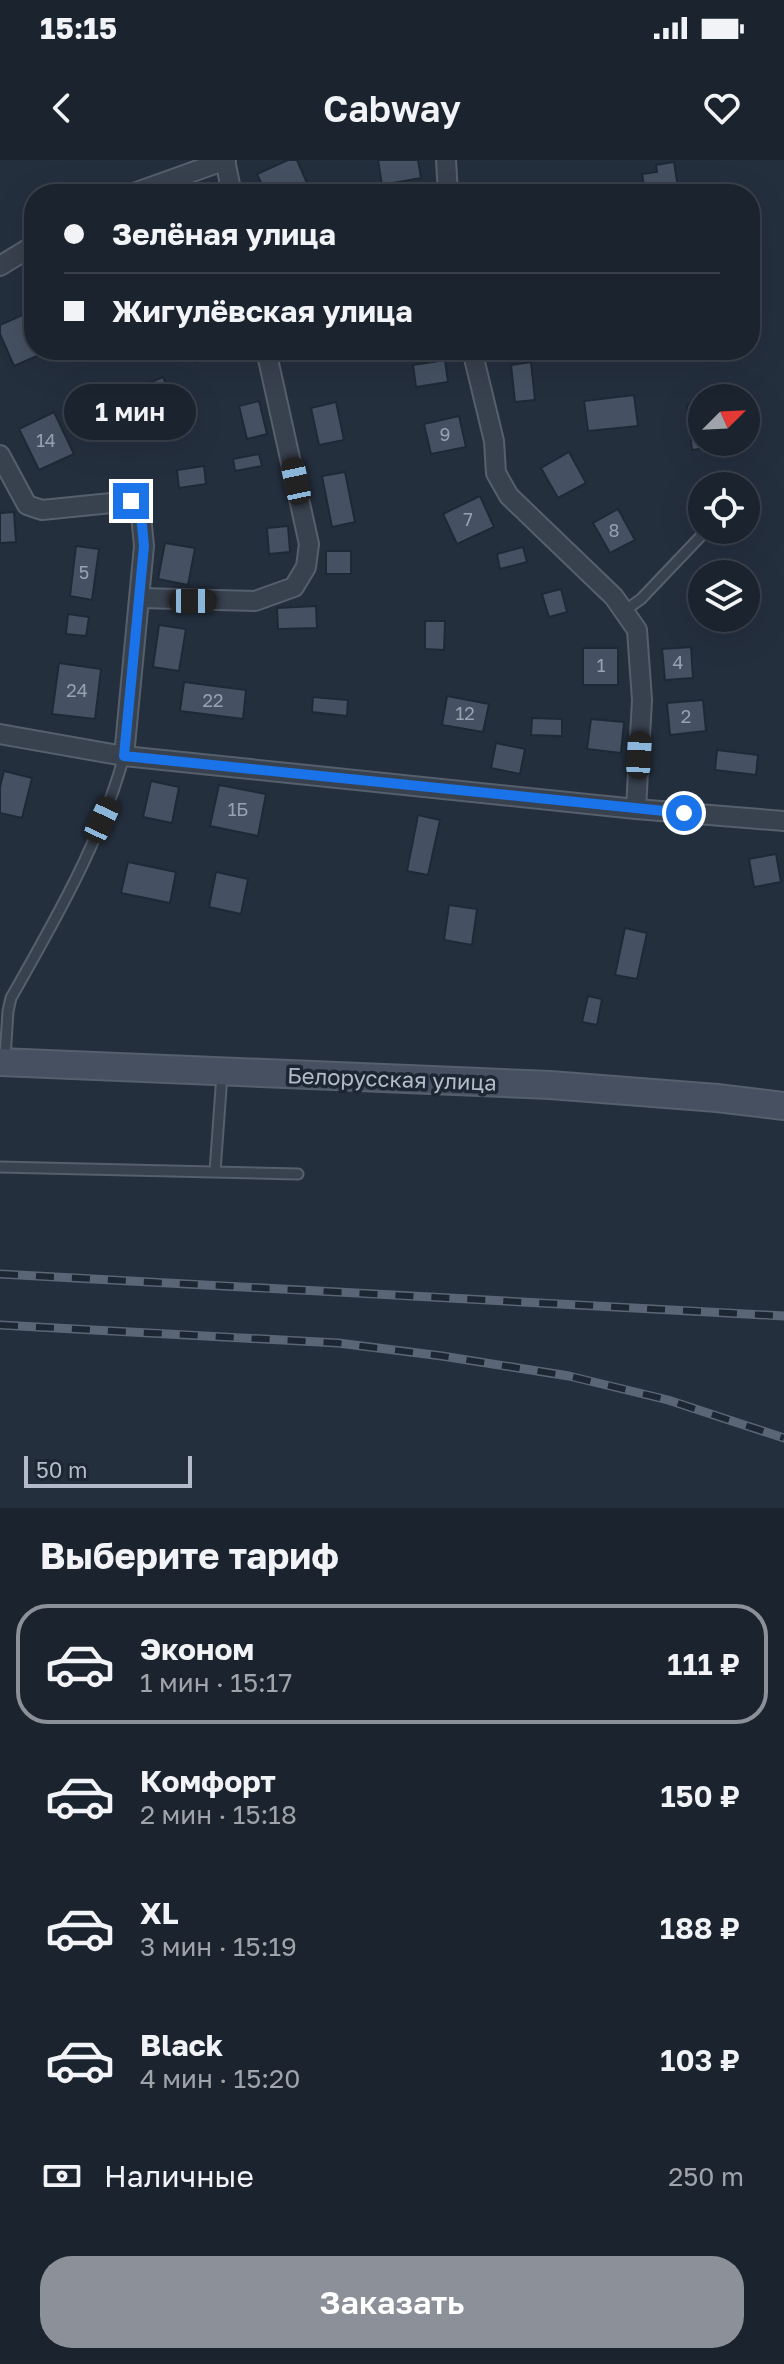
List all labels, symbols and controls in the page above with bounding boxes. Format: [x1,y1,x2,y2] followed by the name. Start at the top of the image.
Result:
[40,10,117,46] text: 15:15
[40,86,84,130] icon: back
[700,86,744,130] icon: heart
[323,87,461,130] text: Cabway
[112,216,336,252] text: Зелёная улица
[112,293,413,329] text: Жигулёвская улица
[688,384,760,456] north arrow
[688,384,760,632] map controls
[65,385,197,441] callout: 1 мин
[95,396,165,427] text: 1 мин
[440,423,450,445] house number: 9
[36,429,56,451] house number: 14
[279,455,313,507] car
[688,472,760,544] button: locate
[113,483,149,519] route end
[463,508,473,530] house number: 7
[609,519,619,541] house number: 8
[688,560,760,632] button: layers
[79,561,89,583] house number: 5
[169,589,217,613] car
[673,651,684,673] house number: 4
[597,654,606,676] house number: 1
[66,679,88,701] house number: 24
[203,689,223,711] house number: 22
[455,702,475,724] house number: 12
[681,705,691,727] house number: 2
[626,730,652,780] car
[81,793,123,847] car
[666,795,702,831] route start
[228,798,248,820] house number: 1Б
[287,1061,497,1096] street label: Белорусская улица
[24,1452,192,1488] scale bar
[36,1456,87,1483] text: 50 m
[40,1534,339,1577] text: Выберите тариф
[44,1628,116,1700] icon: car
[140,1631,254,1667] text: Эконом
[667,1646,740,1682] text: 111 ₽
[140,1667,292,1698] text: 1 мин · 15:17
[44,1760,116,1832] icon: car
[140,1763,276,1799] text: Комфорт
[660,1778,740,1814] text: 150 ₽
[140,1799,297,1830] text: 2 мин · 15:18
[44,1892,116,1964] icon: car
[140,1895,179,1931] text: XL
[660,1910,740,1946] text: 188 ₽
[140,1931,297,1962] text: 3 мин · 15:19
[44,2024,116,2096] icon: car
[140,2027,223,2063] text: Black
[660,2042,740,2078] text: 103 ₽
[140,2063,300,2094] text: 4 мин · 15:20
[40,2154,84,2198] icon: cash
[104,2158,254,2194] text: Наличные
[668,2161,744,2192] text: 250 m
[40,2256,744,2348] button: Заказать

